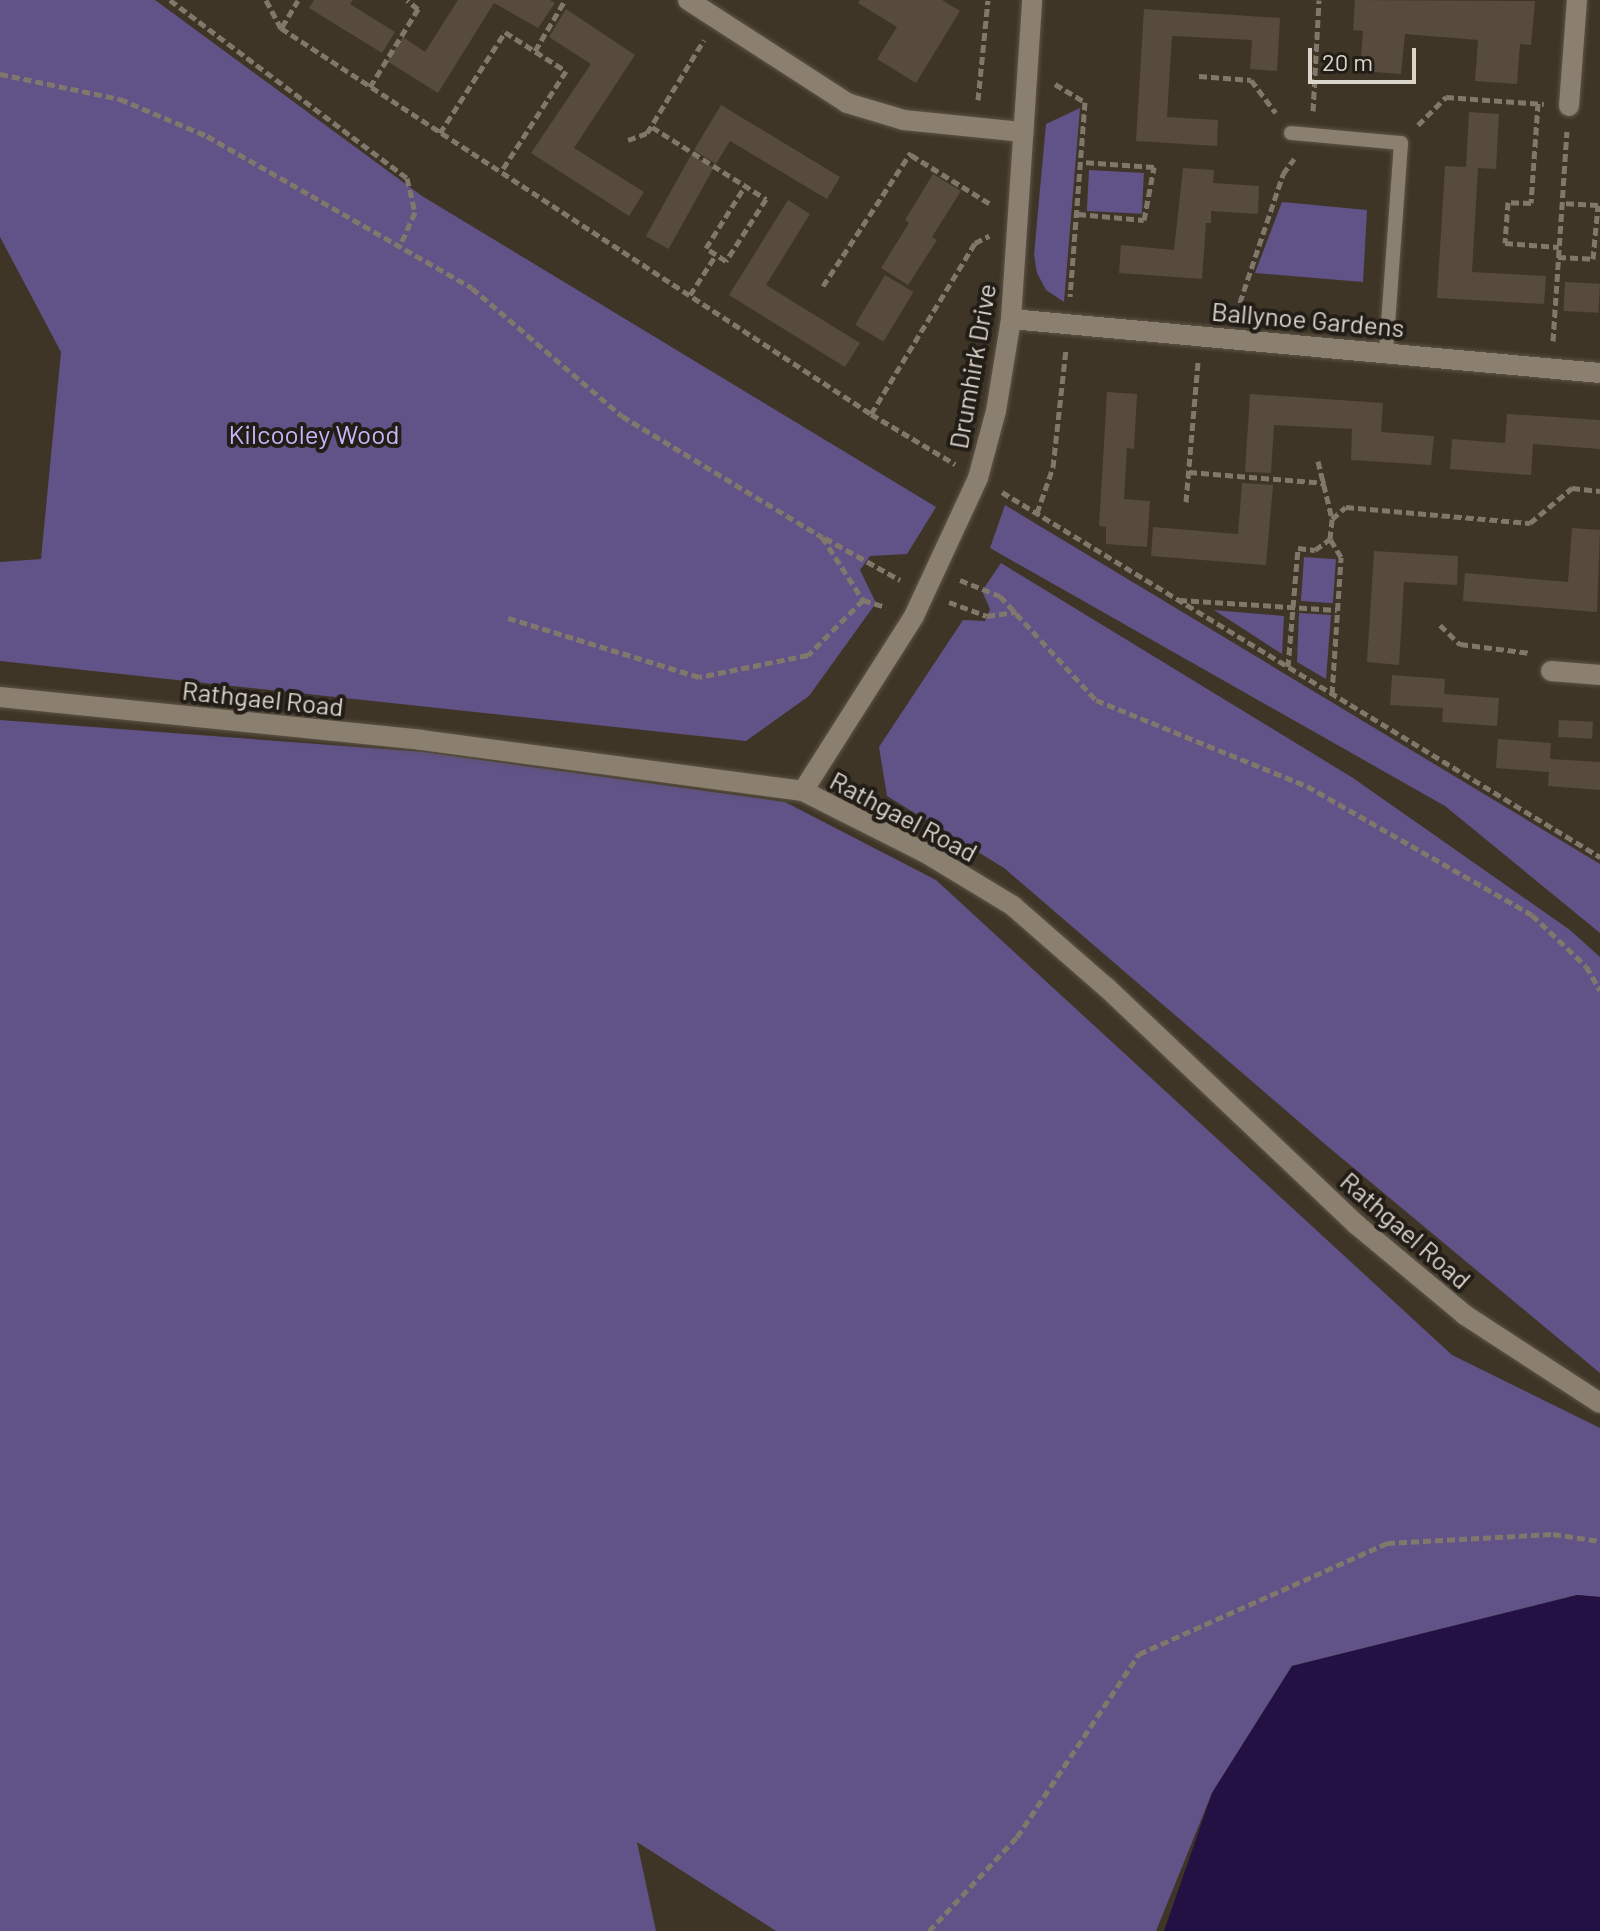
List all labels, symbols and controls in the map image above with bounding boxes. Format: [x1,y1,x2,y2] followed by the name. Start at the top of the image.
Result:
[1312,32,1420,82] scale bar
[1322,47,1373,76] text: 20 m
[942,281,1002,451] street label: Drumhirk Drive
[1210,295,1406,343] street label: Ballynoe Gardens
[228,418,400,450] park label: Kilcooley Wood
[181,674,345,722] street label: Rathgael Road
[825,764,983,868] street label: Rathgael Road
[1335,1165,1477,1295] street label: Rathgael Road

